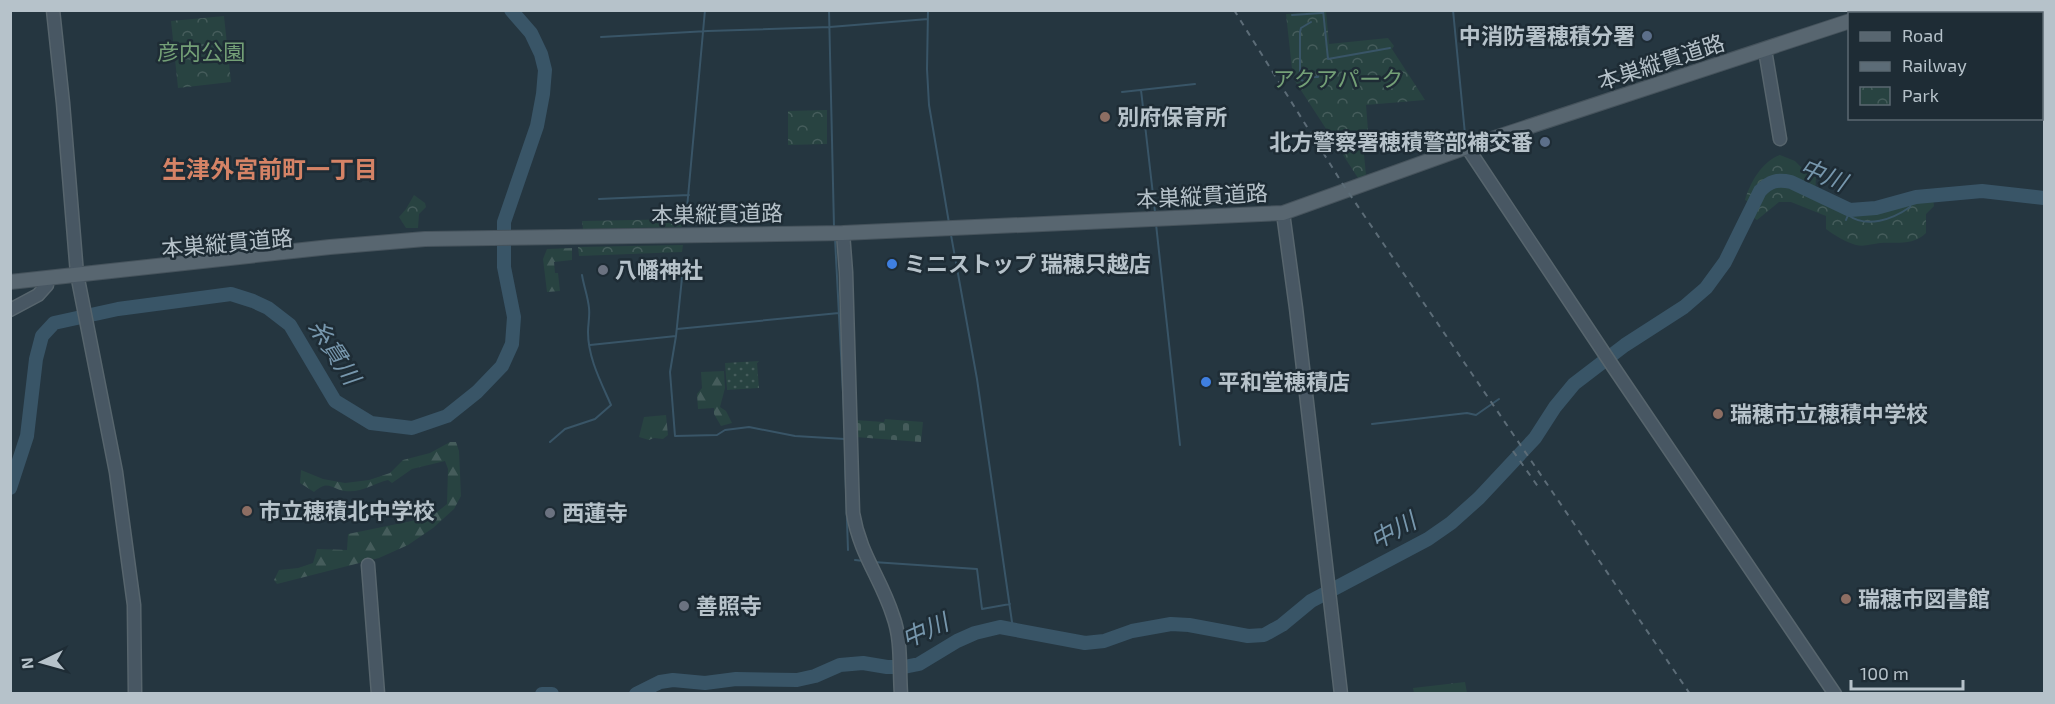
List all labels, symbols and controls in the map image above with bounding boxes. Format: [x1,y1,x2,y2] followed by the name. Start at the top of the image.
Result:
[1848,12,2043,120] legend
[1459,22,1635,48] place label: 中消防署穂積分署
[1902,24,1943,46] text: Road
[1594,28,1727,94] street label: 本巣縦貫道路
[1640,29,1654,43] marker: 中消防署穂積分署
[157,38,245,64] park label: 彦内公園
[1902,54,1967,76] text: Railway
[1273,65,1403,91] park label: アクアパーク
[1902,84,1939,106] text: Park
[1117,103,1227,129] place label: 別府保育所
[1098,110,1112,124] marker: 別府保育所
[1269,128,1533,154] place label: 北方警察署穂積警部補交番
[1538,135,1552,149] marker: 北方警察署穂積警部補交番
[1796,151,1854,197] water label: 中川
[162,154,378,183] district label: 生津外宮前町一丁目
[1135,179,1269,211] street label: 本巣縦貫道路
[651,199,783,227] street label: 本巣縦貫道路
[160,223,294,261] street label: 本巣縦貫道路
[904,250,1151,276] place label: ミニストップ 瑞穂只越店
[615,256,703,282] place label: 八幡神社
[885,257,899,271] marker: ミニストップ 瑞穂只越店
[596,263,610,277] marker: 八幡神社
[303,313,369,392] water label: 糸貫川
[1218,368,1350,394] place label: 平和堂穂積店
[1199,375,1213,389] marker: 平和堂穂積店
[1730,400,1928,426] place label: 瑞穂市立穂積中学校
[1711,407,1725,421] marker: 瑞穂市立穂積中学校
[259,497,435,523] place label: 市立穂積北中学校
[562,499,628,525] place label: 西蓮寺
[240,504,254,518] marker: 市立穂積北中学校
[1364,504,1423,554] water label: 中川
[543,506,557,520] marker: 西蓮寺
[1858,585,1990,611] place label: 瑞穂市図書館
[696,592,762,618] place label: 善照寺
[1839,592,1853,606] marker: 瑞穂市図書館
[677,599,691,613] marker: 善照寺
[897,605,955,653] water label: 中川
[12,632,72,692] north arrow
[1851,653,1964,691] scale bar
[17,657,37,670] text: N
[1860,662,1909,684] text: 100 m

